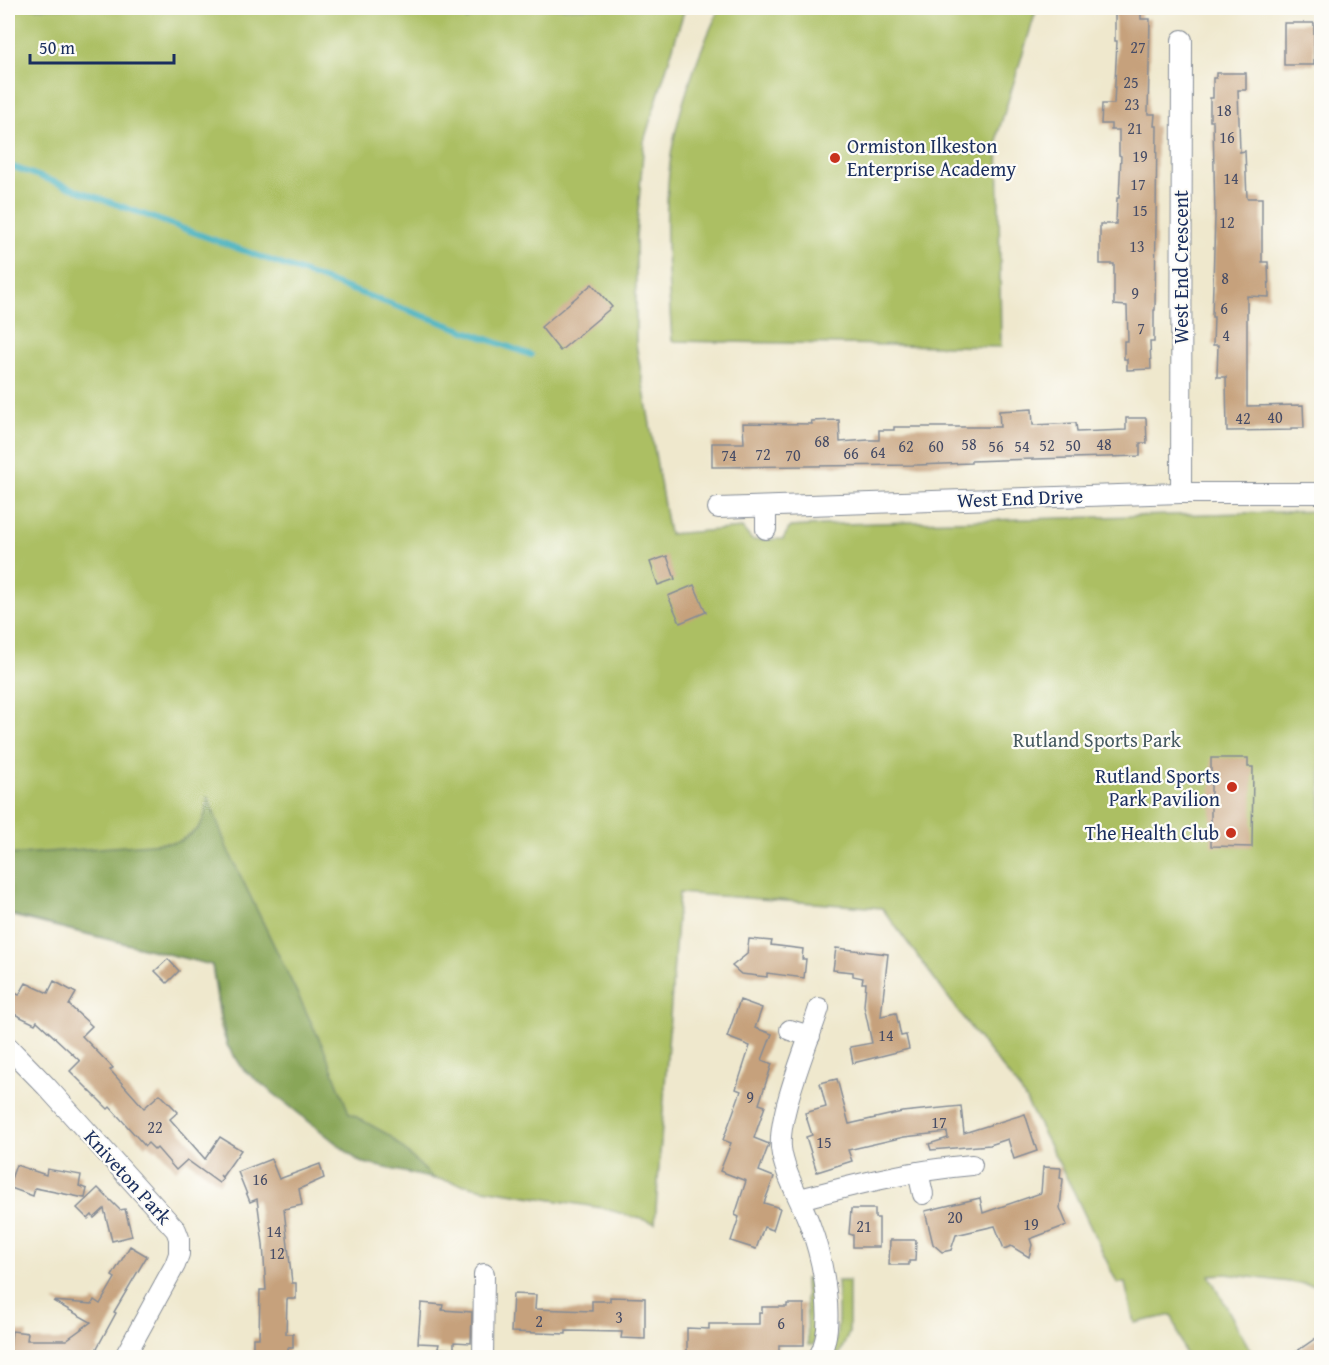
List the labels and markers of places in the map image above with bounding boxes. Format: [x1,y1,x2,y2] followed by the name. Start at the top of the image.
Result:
[847,131,1016,183] place label: Ormiston Ilkeston Enterprise Academy
[828,151,842,165] marker: Ormiston Ilkeston Enterprise Academy
[1095,761,1220,813] place label: Rutland Sports Park Pavilion
[1225,780,1239,794] marker: Rutland Sports Park Pavilion
[1085,818,1219,847] place label: The Health Club
[1224,826,1238,840] marker: The Health Club

